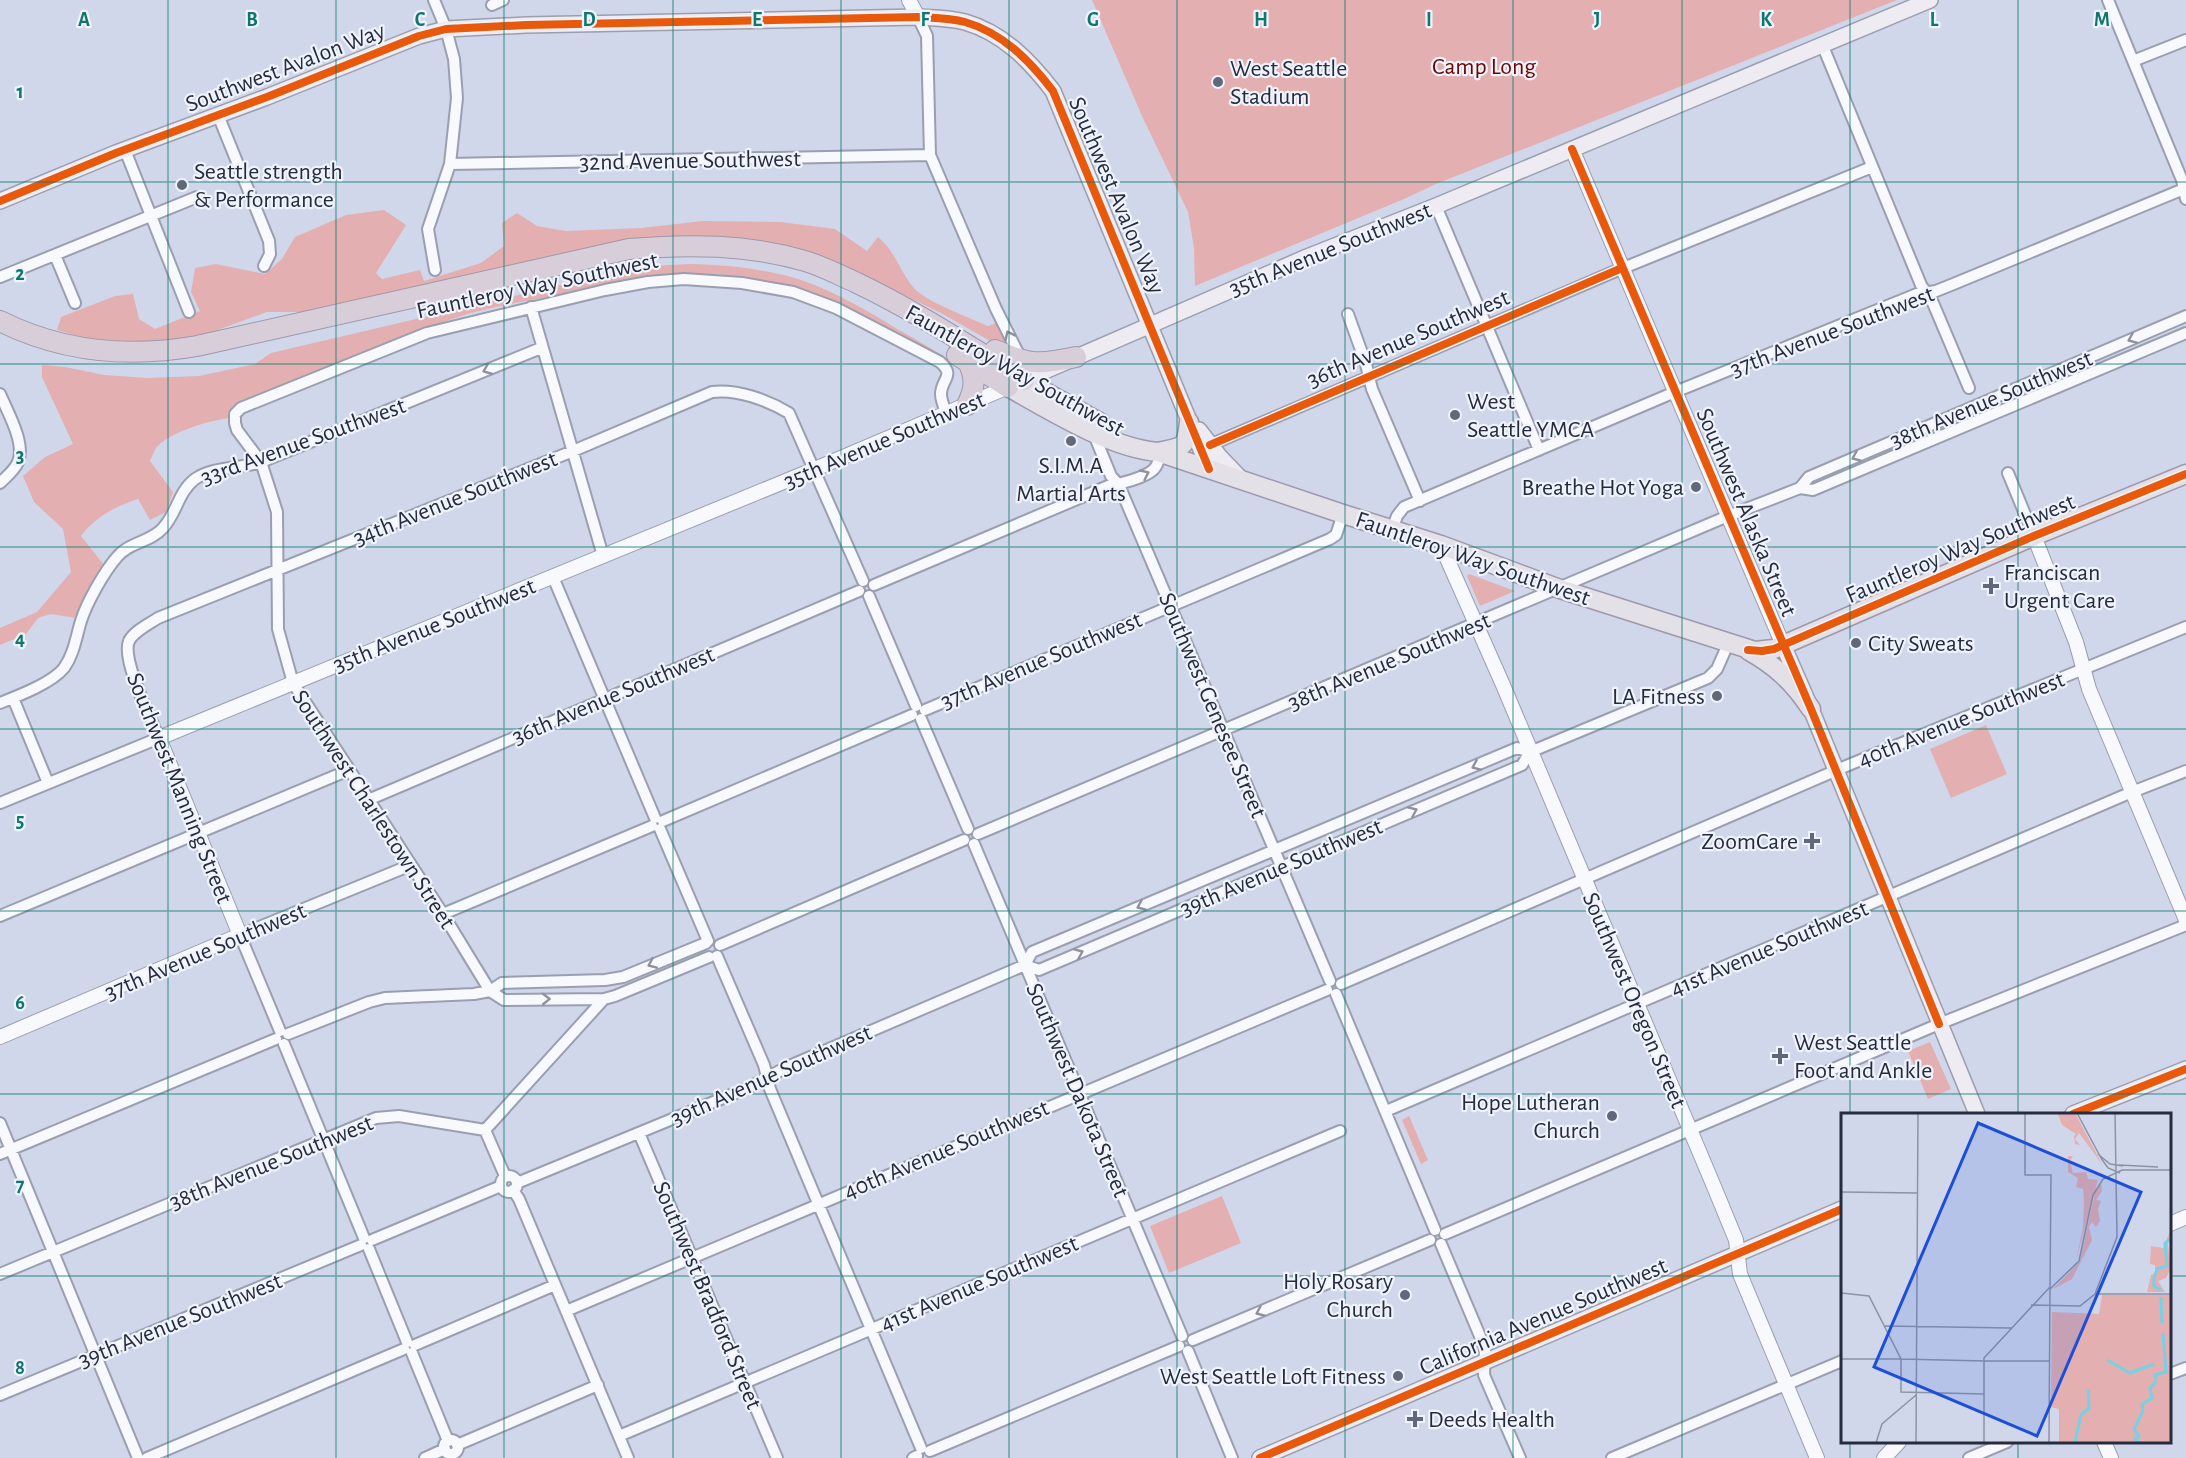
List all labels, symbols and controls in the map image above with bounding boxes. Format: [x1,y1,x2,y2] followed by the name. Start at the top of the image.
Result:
[78,10,90,30] text: A
[246,10,258,30] text: B
[415,10,426,30] text: C
[582,10,596,30] text: D
[752,10,762,30] text: E
[920,10,930,30] text: F
[1087,10,1099,30] text: G
[1254,10,1268,30] text: H
[1426,10,1432,30] text: I
[1594,10,1600,30] text: J
[1760,10,1772,30] text: K
[1930,10,1939,30] text: L
[2094,10,2110,30] text: M
[182,19,388,117] street label: Southwest Avalon Way
[1432,55,1536,79] park label: Camp Long
[1230,57,1347,109] place label: West Seattle Stadium
[1211,75,1225,89] marker: West Seattle Stadium
[16,82,24,102] text: 1
[1064,93,1168,297] street label: Southwest Avalon Way
[579,147,801,175] street label: 32nd Avenue Southwest
[194,160,343,212] place label: Seattle strength & Performance
[175,178,189,192] marker: Seattle strength & Performance
[1226,198,1435,301] street label: 35th Avenue Southwest
[414,249,661,323] street label: Fauntleroy Way Southwest
[15,264,25,284] text: 2
[1727,282,1938,382] street label: 37th Avenue Southwest
[1304,285,1513,392] street label: 36th Avenue Southwest
[901,301,1128,441] street label: Fauntleroy Way Southwest
[1005,331,1017,342] one-way arrow
[2128,332,2139,344] one-way arrow
[1887,346,2096,453] street label: 38th Avenue Southwest
[483,363,494,375] one-way arrow
[780,388,989,494] street label: 35th Avenue Southwest
[1467,390,1594,442] place label: West Seattle YMCA
[198,394,409,490] street label: 33rd Avenue Southwest
[1691,405,1801,620] street label: Southwest Alaska Street
[1448,408,1462,422] marker: West Seattle YMCA
[1064,434,1078,448] marker: S.I.M.A Martial Arts
[16,446,24,466] text: 3
[350,447,561,551] street label: 34th Avenue Southwest
[1852,450,1863,462] one-way arrow
[1016,454,1126,506] place label: S.I.M.A Martial Arts
[1138,469,1149,481] one-way arrow
[1522,476,1684,500] place label: Breathe Hot Yoga
[1689,480,1703,494] marker: Breathe Hot Yoga
[1842,490,2079,608] street label: Fauntleroy Way Southwest
[1352,507,1593,611] street label: Fauntleroy Way Southwest
[2004,561,2115,613] place label: Franciscan Urgent Care
[330,574,539,677] street label: 35th Avenue Southwest
[1982,577,2000,595] marker: Franciscan Urgent Care
[1154,589,1271,822] street label: Southwest Genesee Street
[937,608,1146,714] street label: 37th Avenue Southwest
[1285,608,1494,715] street label: 38th Avenue Southwest
[15,629,25,649] text: 4
[1868,632,1974,656] place label: City Sweats
[1849,636,1863,650] marker: City Sweats
[509,642,718,749] street label: 36th Avenue Southwest
[1855,667,2068,772] street label: 40th Avenue Southwest
[122,670,236,907] street label: Southwest Manning Street
[1612,685,1705,709] place label: LA Fitness
[287,686,459,933] street label: Southwest Charlestown Street
[1710,689,1724,703] marker: LA Fitness
[1471,758,1482,770] one-way arrow
[1407,806,1418,818] one-way arrow
[16,811,24,831] text: 5
[1177,814,1386,921] street label: 39th Avenue Southwest
[1701,830,1798,854] place label: ZoomCare
[1803,832,1821,850] marker: ZoomCare
[1578,889,1691,1112] street label: Southwest Oregon Street
[1667,896,1872,1001] street label: 41st Avenue Southwest
[101,899,310,1005] street label: 37th Avenue Southwest
[1136,899,1147,911] one-way arrow
[1073,948,1084,960] one-way arrow
[647,957,658,969] one-way arrow
[1021,980,1133,1201] street label: Southwest Dakota Street
[15,993,25,1013] text: 6
[542,993,551,1006] one-way arrow
[667,1021,876,1131] street label: 39th Avenue Southwest
[1794,1031,1932,1083] place label: West Seattle Foot and Ankle
[1771,1047,1789,1065] marker: West Seattle Foot and Ankle
[1461,1091,1600,1143] place label: Hope Lutheran Church
[840,1096,1053,1204] street label: 40th Avenue Southwest
[1605,1109,1619,1123] marker: Hope Lutheran Church
[166,1111,377,1215] street label: 38th Avenue Southwest
[1841,1113,2171,1443] inset map
[16,1175,25,1195] text: 7
[648,1178,766,1413] street label: Southwest Bradford Street
[877,1231,1082,1336] street label: 41st Avenue Southwest
[1416,1254,1671,1380] street label: California Avenue Southwest
[75,1269,286,1373] street label: 39th Avenue Southwest
[1283,1270,1393,1322] place label: Holy Rosary Church
[1398,1288,1412,1302] marker: Holy Rosary Church
[1256,1304,1267,1316] one-way arrow
[15,1358,25,1378] text: 8
[1160,1365,1386,1389] place label: West Seattle Loft Fitness
[1391,1369,1405,1383] marker: West Seattle Loft Fitness
[1428,1408,1555,1432] place label: Deeds Health
[1406,1410,1424,1428] marker: Deeds Health

